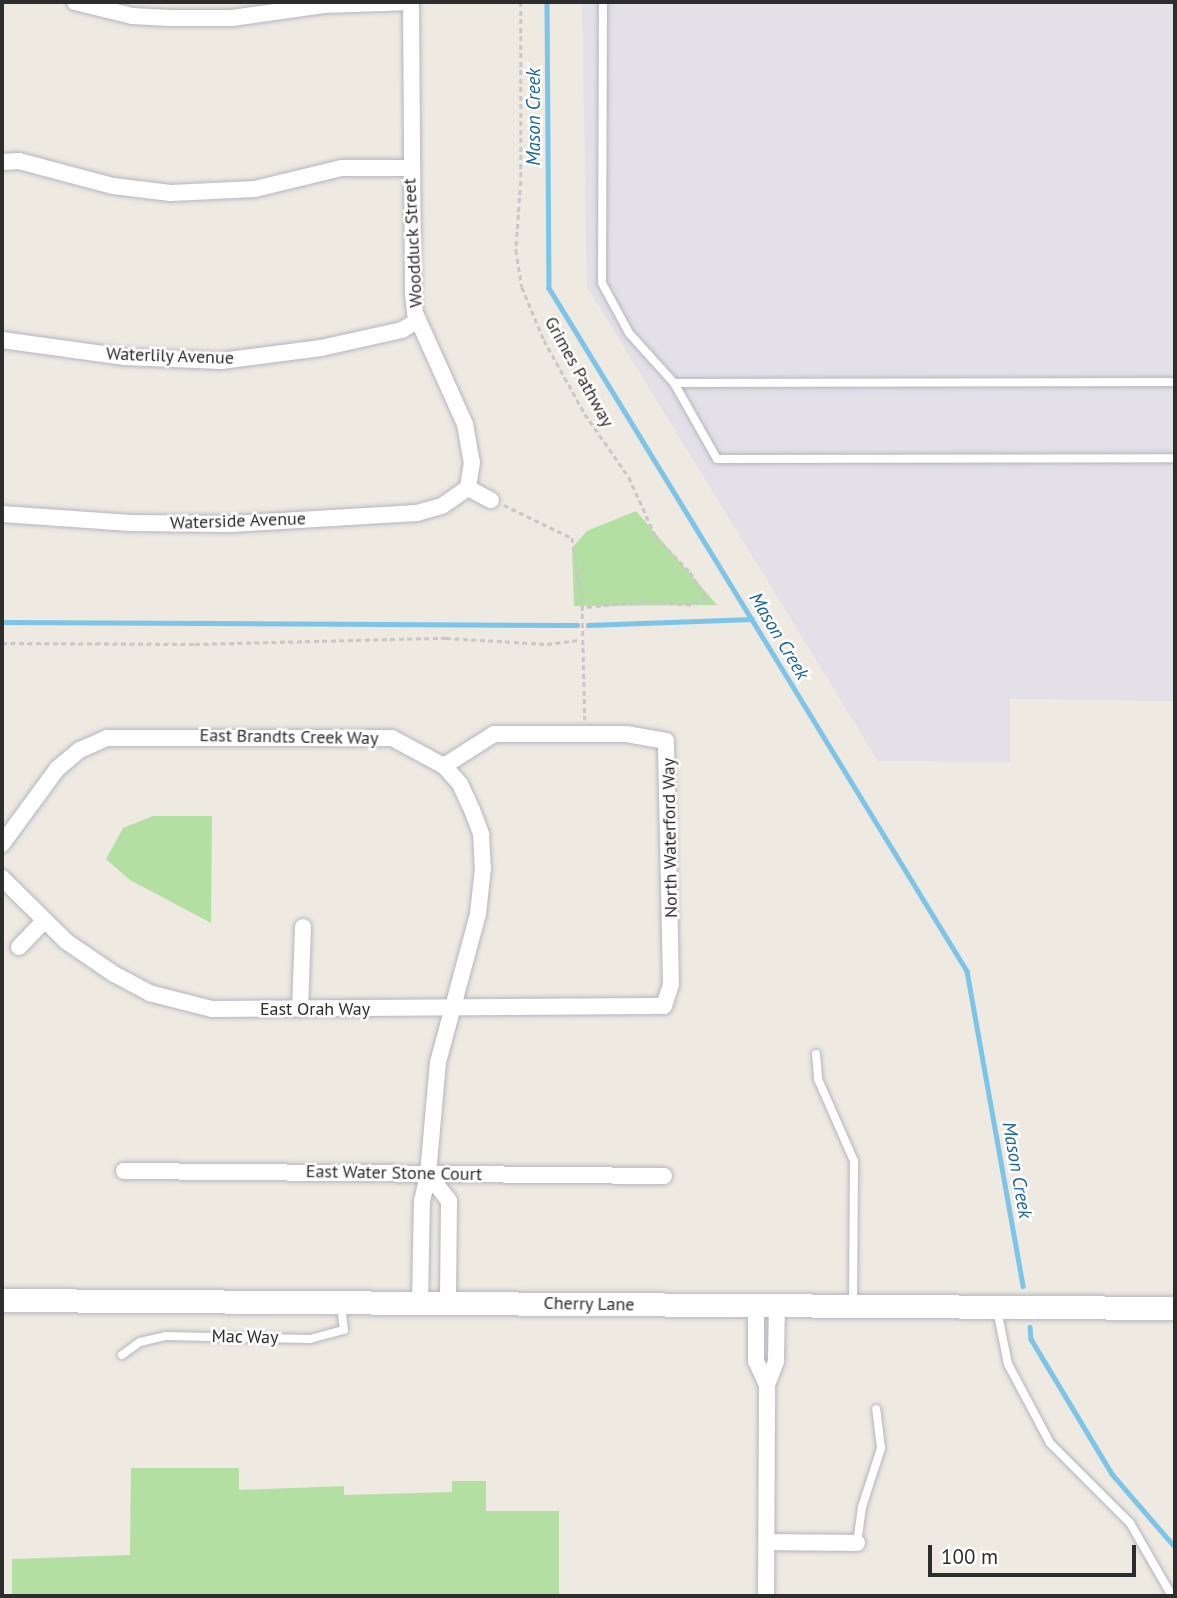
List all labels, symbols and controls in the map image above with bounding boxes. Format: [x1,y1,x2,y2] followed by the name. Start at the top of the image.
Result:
[523,68,545,166] water label: Mason Creek
[399,178,427,308] street label: Woodduck Street
[540,313,618,431] street label: Grimes Pathway
[105,343,235,369] street label: Waterlily Avenue
[169,508,307,534] street label: Waterside Avenue
[744,588,814,684] water label: Mason Creek
[199,725,379,749] street label: East Brandts Creek Way
[658,757,682,919] street label: North Waterford Way
[260,998,370,1020] street label: East Orah Way
[997,1120,1037,1220] water label: Mason Creek
[305,1161,483,1185] street label: East Water Stone Court
[543,1292,635,1316] street label: Cherry Lane
[211,1326,279,1348] street label: Mac Way
[932,1532,1140,1576] scale bar
[941,1543,998,1570] text: 100 m

